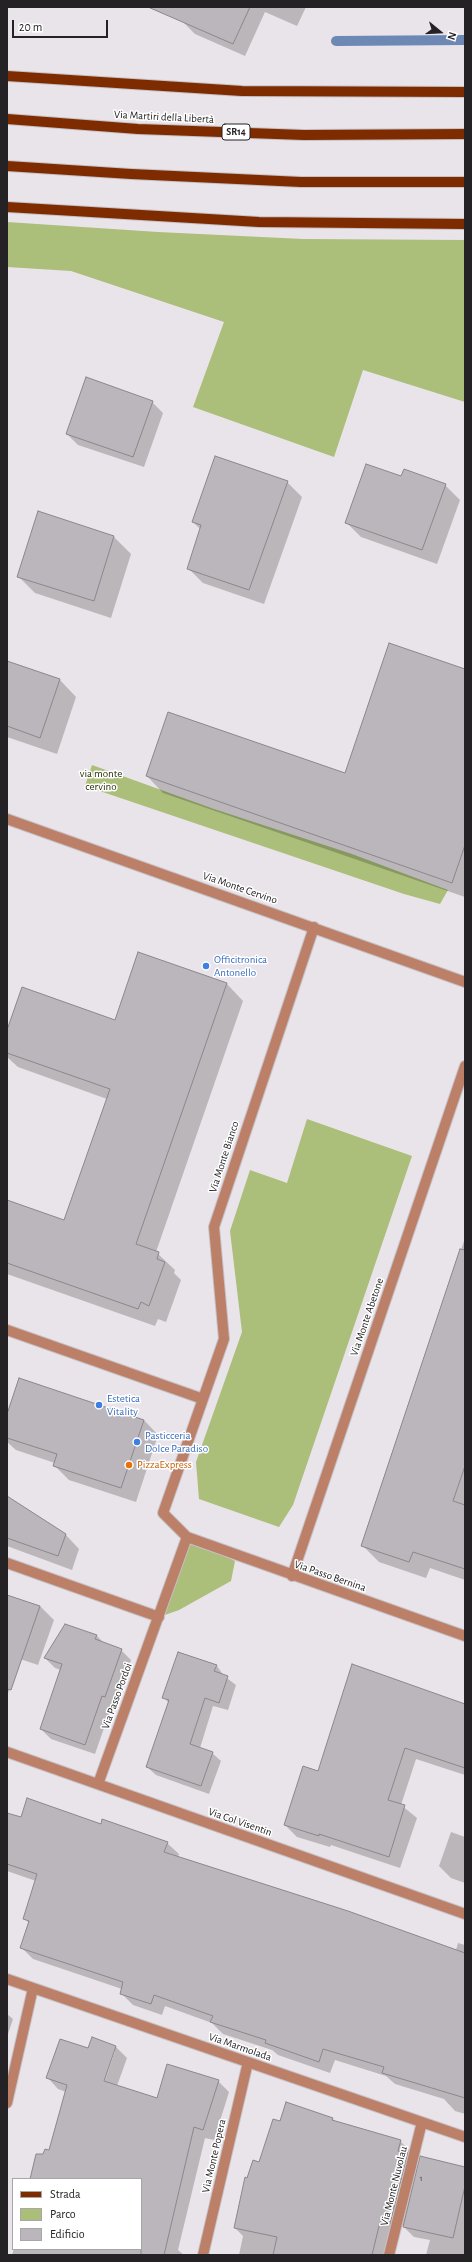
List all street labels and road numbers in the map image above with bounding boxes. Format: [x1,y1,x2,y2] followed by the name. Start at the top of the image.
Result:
[114,108,214,126] street label: Via Martiri della Libertà
[222,124,250,140] road number: SR14
[201,869,279,907] street label: Via Monte Cervino
[206,1120,242,1194] street label: Via Monte Bianco
[347,1276,387,1358] street label: Via Monte Abetone
[292,1558,368,1594] street label: Via Passo Bernina
[99,1661,135,1731] street label: Via Passo Pordoi
[206,1805,274,1839] street label: Via Col Visentin
[207,2030,273,2064] street label: Via Marmolada
[199,2118,229,2194] street label: Via Monte Popera
[378,2145,410,2227] street label: Via Monte Nuvolau

